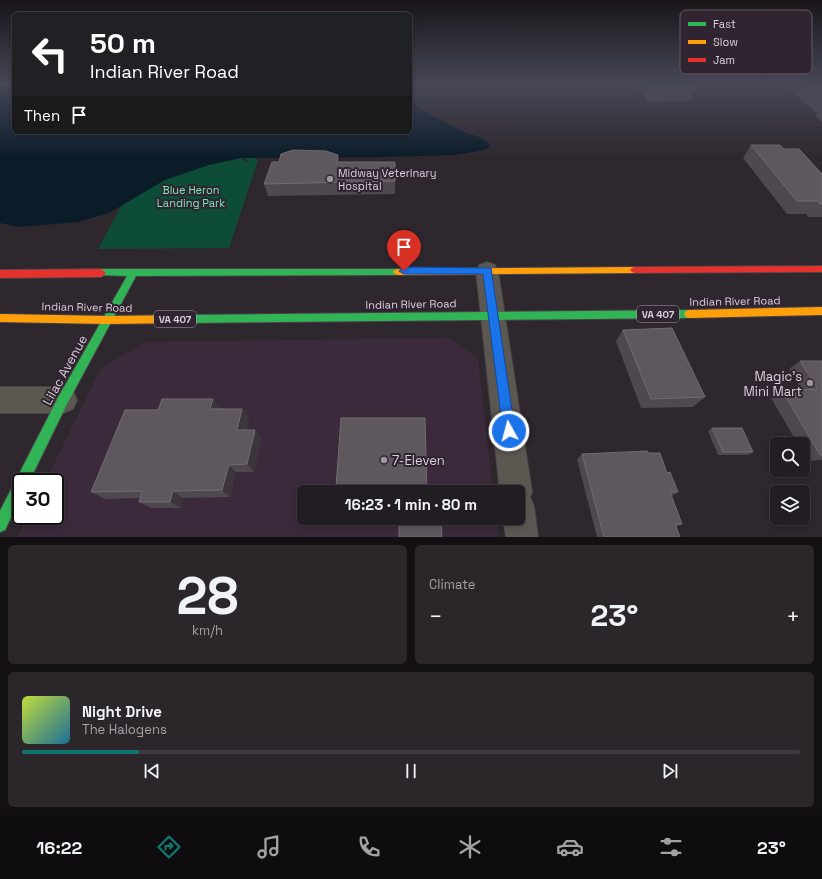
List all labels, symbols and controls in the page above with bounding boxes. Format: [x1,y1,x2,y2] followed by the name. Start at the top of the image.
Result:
[680,10,812,74] legend
[713,17,736,31] text: Fast
[90,25,156,61] text: 50 m
[24,28,76,80] icon: left
[713,35,738,49] text: Slow
[713,53,735,67] text: Jam
[90,60,239,83] text: Indian River Road
[68,104,90,126] icon: arrive
[24,106,60,125] text: Then
[338,166,436,193] place label: Midway Veterinary Hospital
[325,174,335,184] marker: Midway Veterinary Hospital
[157,183,225,210] park label: Blue Heron Landing Park
[387,230,421,271] pin
[393,236,415,258] icon: arrive
[689,293,781,309] street label: Indian River Road
[365,296,457,312] street label: Indian River Road
[41,299,133,315] street label: Indian River Road
[637,306,679,322] road number: VA 407
[154,311,196,327] road number: VA 407
[39,332,91,408] street label: Lilac Avenue
[743,368,802,400] place label: Magic's Mini Mart
[805,378,815,388] marker: Magic's Mini Mart
[488,410,530,452] position arrow
[770,437,810,525] map controls
[770,437,810,477] button: search
[392,452,445,469] place label: 7-Eleven
[379,455,389,465] marker: 7-Eleven
[12,473,64,525] speed limit sign: 30
[770,485,810,525] button: layers
[345,495,477,514] text: 16:23 · 1 min · 80 m
[176,563,239,629] text: 28
[429,576,475,593] text: Climate
[591,596,638,635] text: 23°
[429,602,443,630] text: −
[786,602,800,630] text: +
[192,622,223,639] text: km/h
[82,702,162,721] text: Night Drive
[82,721,167,738] text: The Halogens
[141,760,163,782] icon: previous
[400,760,422,782] icon: pause
[659,760,681,782] icon: next
[155,833,183,861] icon: directions
[255,833,283,861] icon: music
[355,833,383,861] icon: phone
[456,833,484,861] icon: climate
[556,833,584,861] icon: car
[657,833,685,861] icon: filters
[36,836,82,859] text: 16:22
[757,836,786,859] text: 23°

